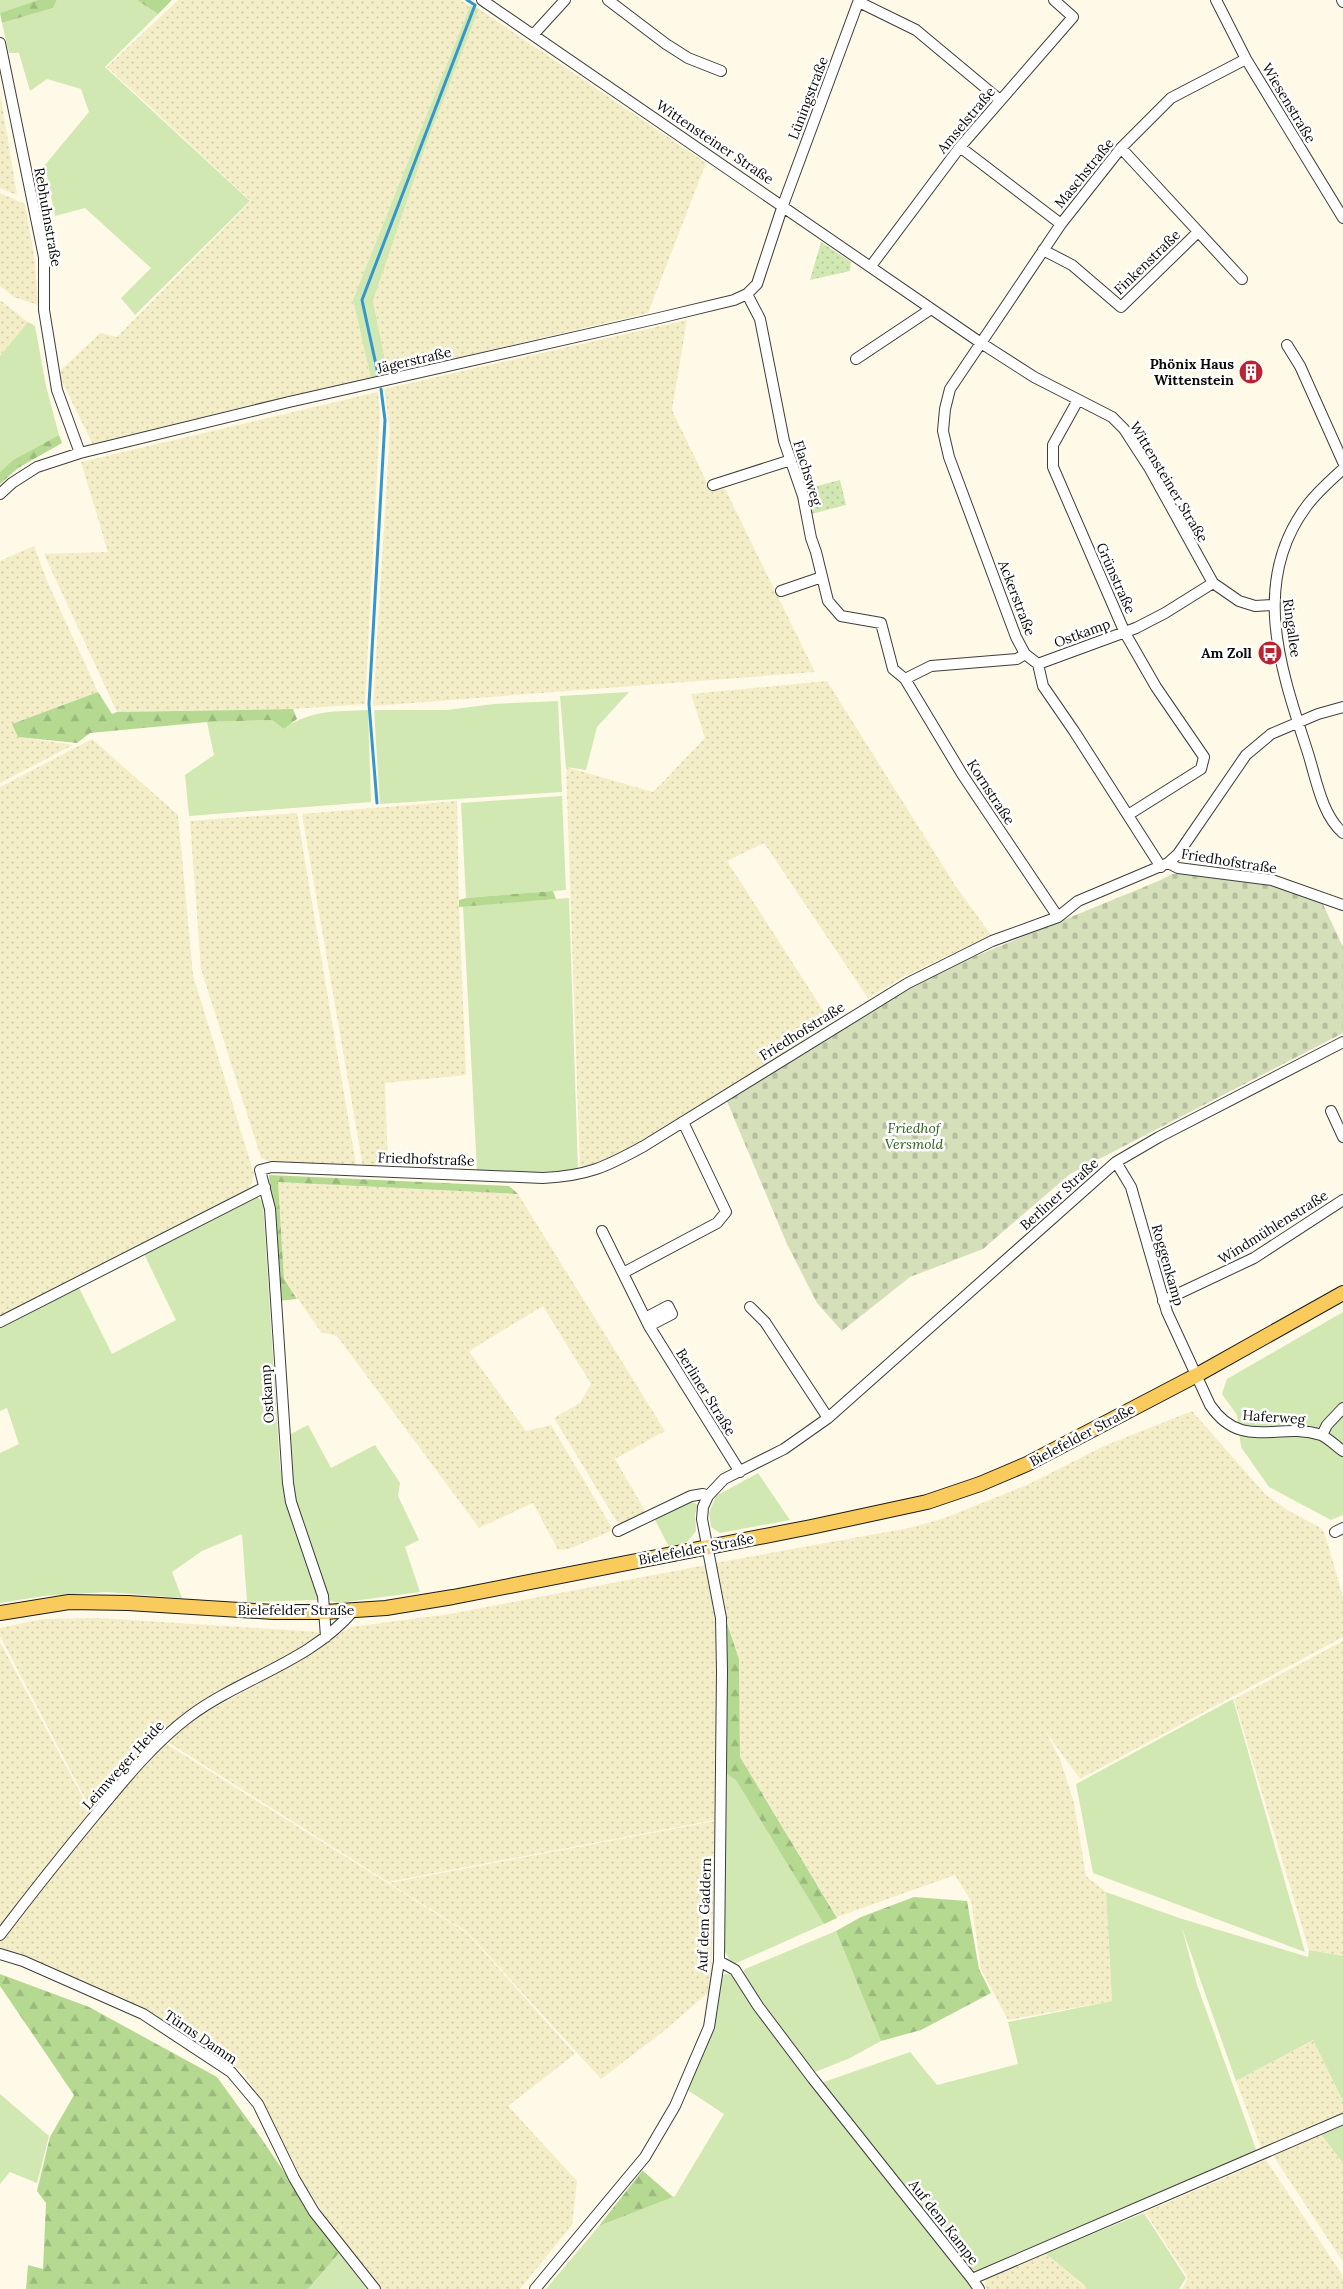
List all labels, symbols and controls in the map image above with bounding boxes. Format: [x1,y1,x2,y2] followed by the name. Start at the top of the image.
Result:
[784,54,832,142] street label: Lüningstraße
[1258,60,1320,147] street label: Wiesenstraße
[932,83,999,158] street label: Amselstraße
[653,96,777,188] street label: Wittensteiner Straße
[1050,134,1118,212] street label: Maschstraße
[30,166,66,268] street label: Rebhuhnstraße
[1110,225,1184,298] street label: Finkenstraße
[374,343,453,378] street label: Jägerstraße
[1150,355,1234,389] place label: Phönix Haus Wittenstein
[1238,359,1264,385] building icon: Phönix Haus Wittenstein
[1126,418,1212,546] street label: Wittensteiner Straße
[790,438,827,508] street label: Flachsweg
[1092,540,1140,617] street label: Grünstraße
[994,557,1040,639] street label: Ackerstraße
[1279,598,1305,659] street label: Ringallee
[1051,615,1113,651] street label: Ostkamp
[1257,640,1283,666] bus stop icon: Am Zoll
[1201,644,1253,662] place label: Am Zoll
[963,756,1019,828] street label: Kornstraße
[1180,845,1279,878] street label: Friedhofstraße
[756,997,848,1064] street label: Friedhofstraße
[885,1119,944,1153] park label: Friedhof Versmold
[377,1148,475,1170] street label: Friedhofstraße
[1016,1154,1102,1234] street label: Berliner Straße
[1215,1186,1331,1268] street label: Windmühlenstraße
[1148,1222,1188,1308] street label: Roggenkamp
[672,1345,740,1439] street label: Berliner Straße
[256,1364,278,1424] street label: Ostkamp
[1026,1399,1138,1470] street label: Bielefelder Straße
[1242,1406,1306,1428] street label: Haferweg
[637,1529,755,1569] street label: Bielefelder Straße
[238,1601,355,1619] street label: Bielefelder Straße
[78,1716,168,1813] street label: Leimweger Heide
[693,1857,715,1974] street label: Auf dem Gaddern
[161,2006,241,2068] street label: Türns Damm
[905,2175,983,2268] street label: Auf dem Kampe

